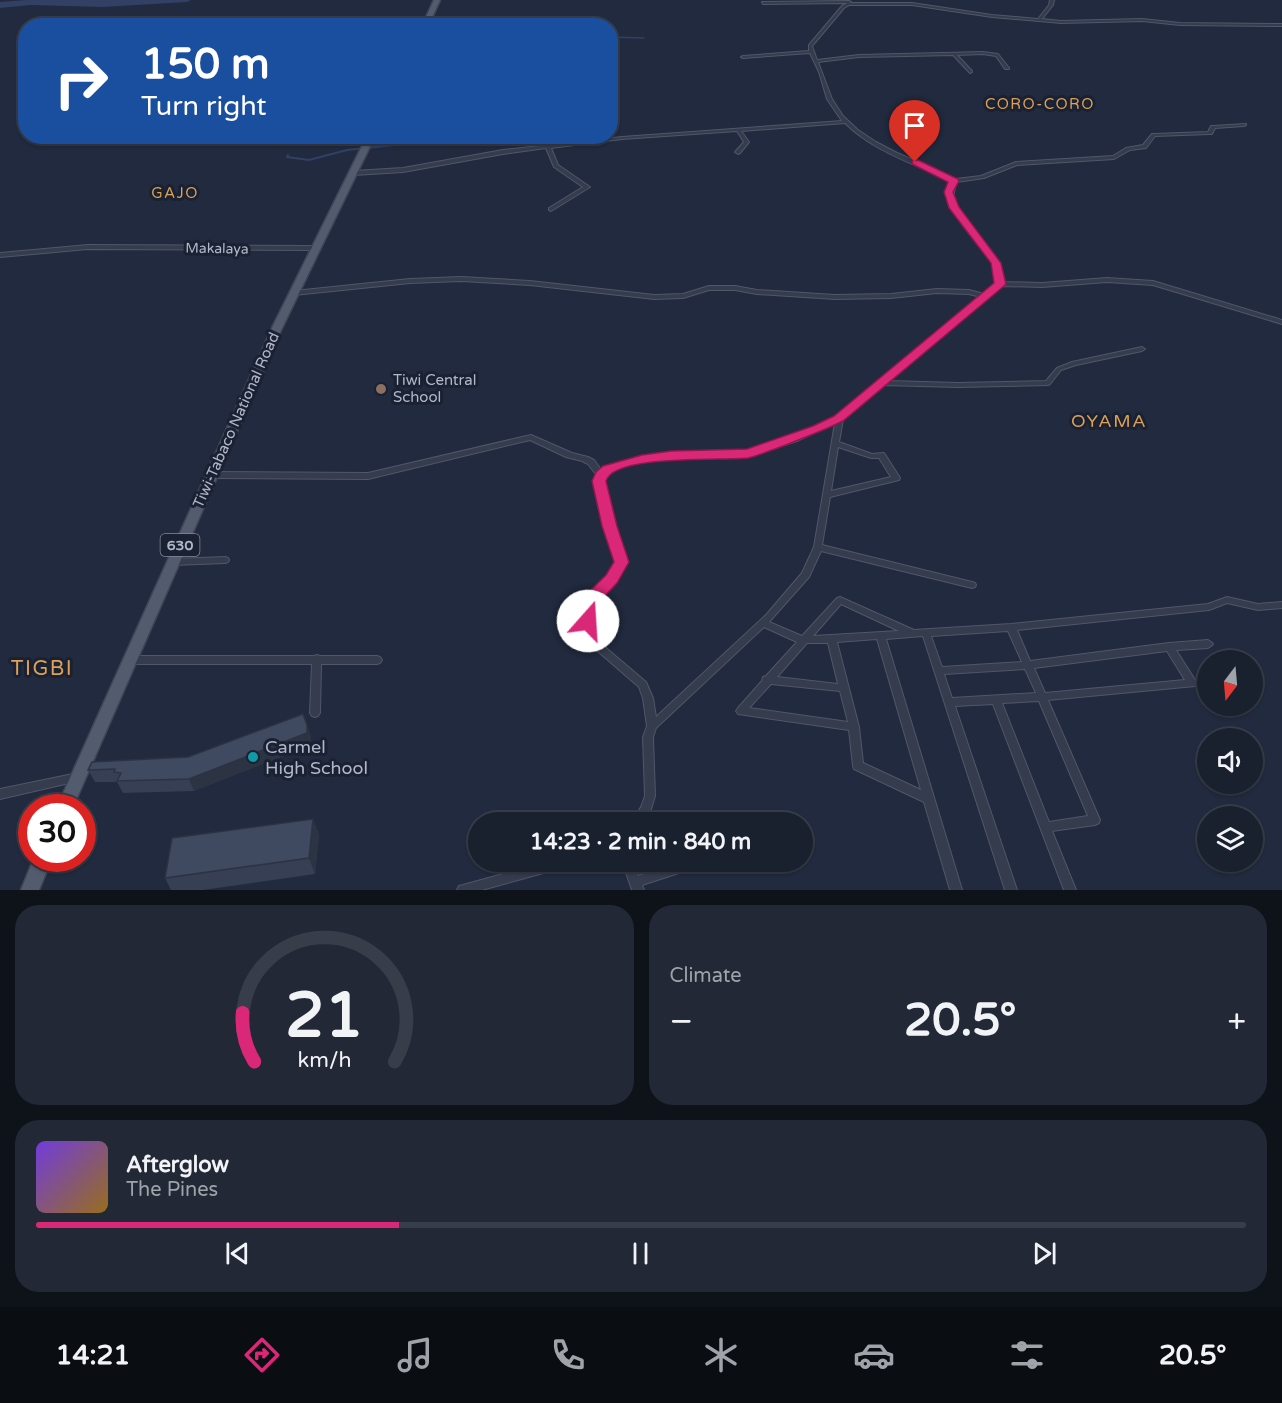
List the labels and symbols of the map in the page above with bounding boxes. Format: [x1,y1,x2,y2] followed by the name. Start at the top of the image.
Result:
[985,95,1095,113] district label: CORO-CORO
[889,100,940,162] pin
[151,184,199,202] district label: GAJO
[185,239,249,258] street label: Makalaya
[189,329,283,511] street label: Tiwi-Tabaco National Road
[393,371,477,406] place label: Tiwi Central School
[374,382,388,396] marker: Tiwi Central School
[1071,410,1147,432] district label: OYAMA
[160,534,200,556] road number: 630
[556,589,620,653] position arrow
[1197,650,1263,716] north arrow
[11,656,73,681] district label: TIGBI
[265,736,368,779] place label: Carmel High School
[246,750,260,764] marker: Carmel High School
[18,794,96,872] speed limit sign: 30

